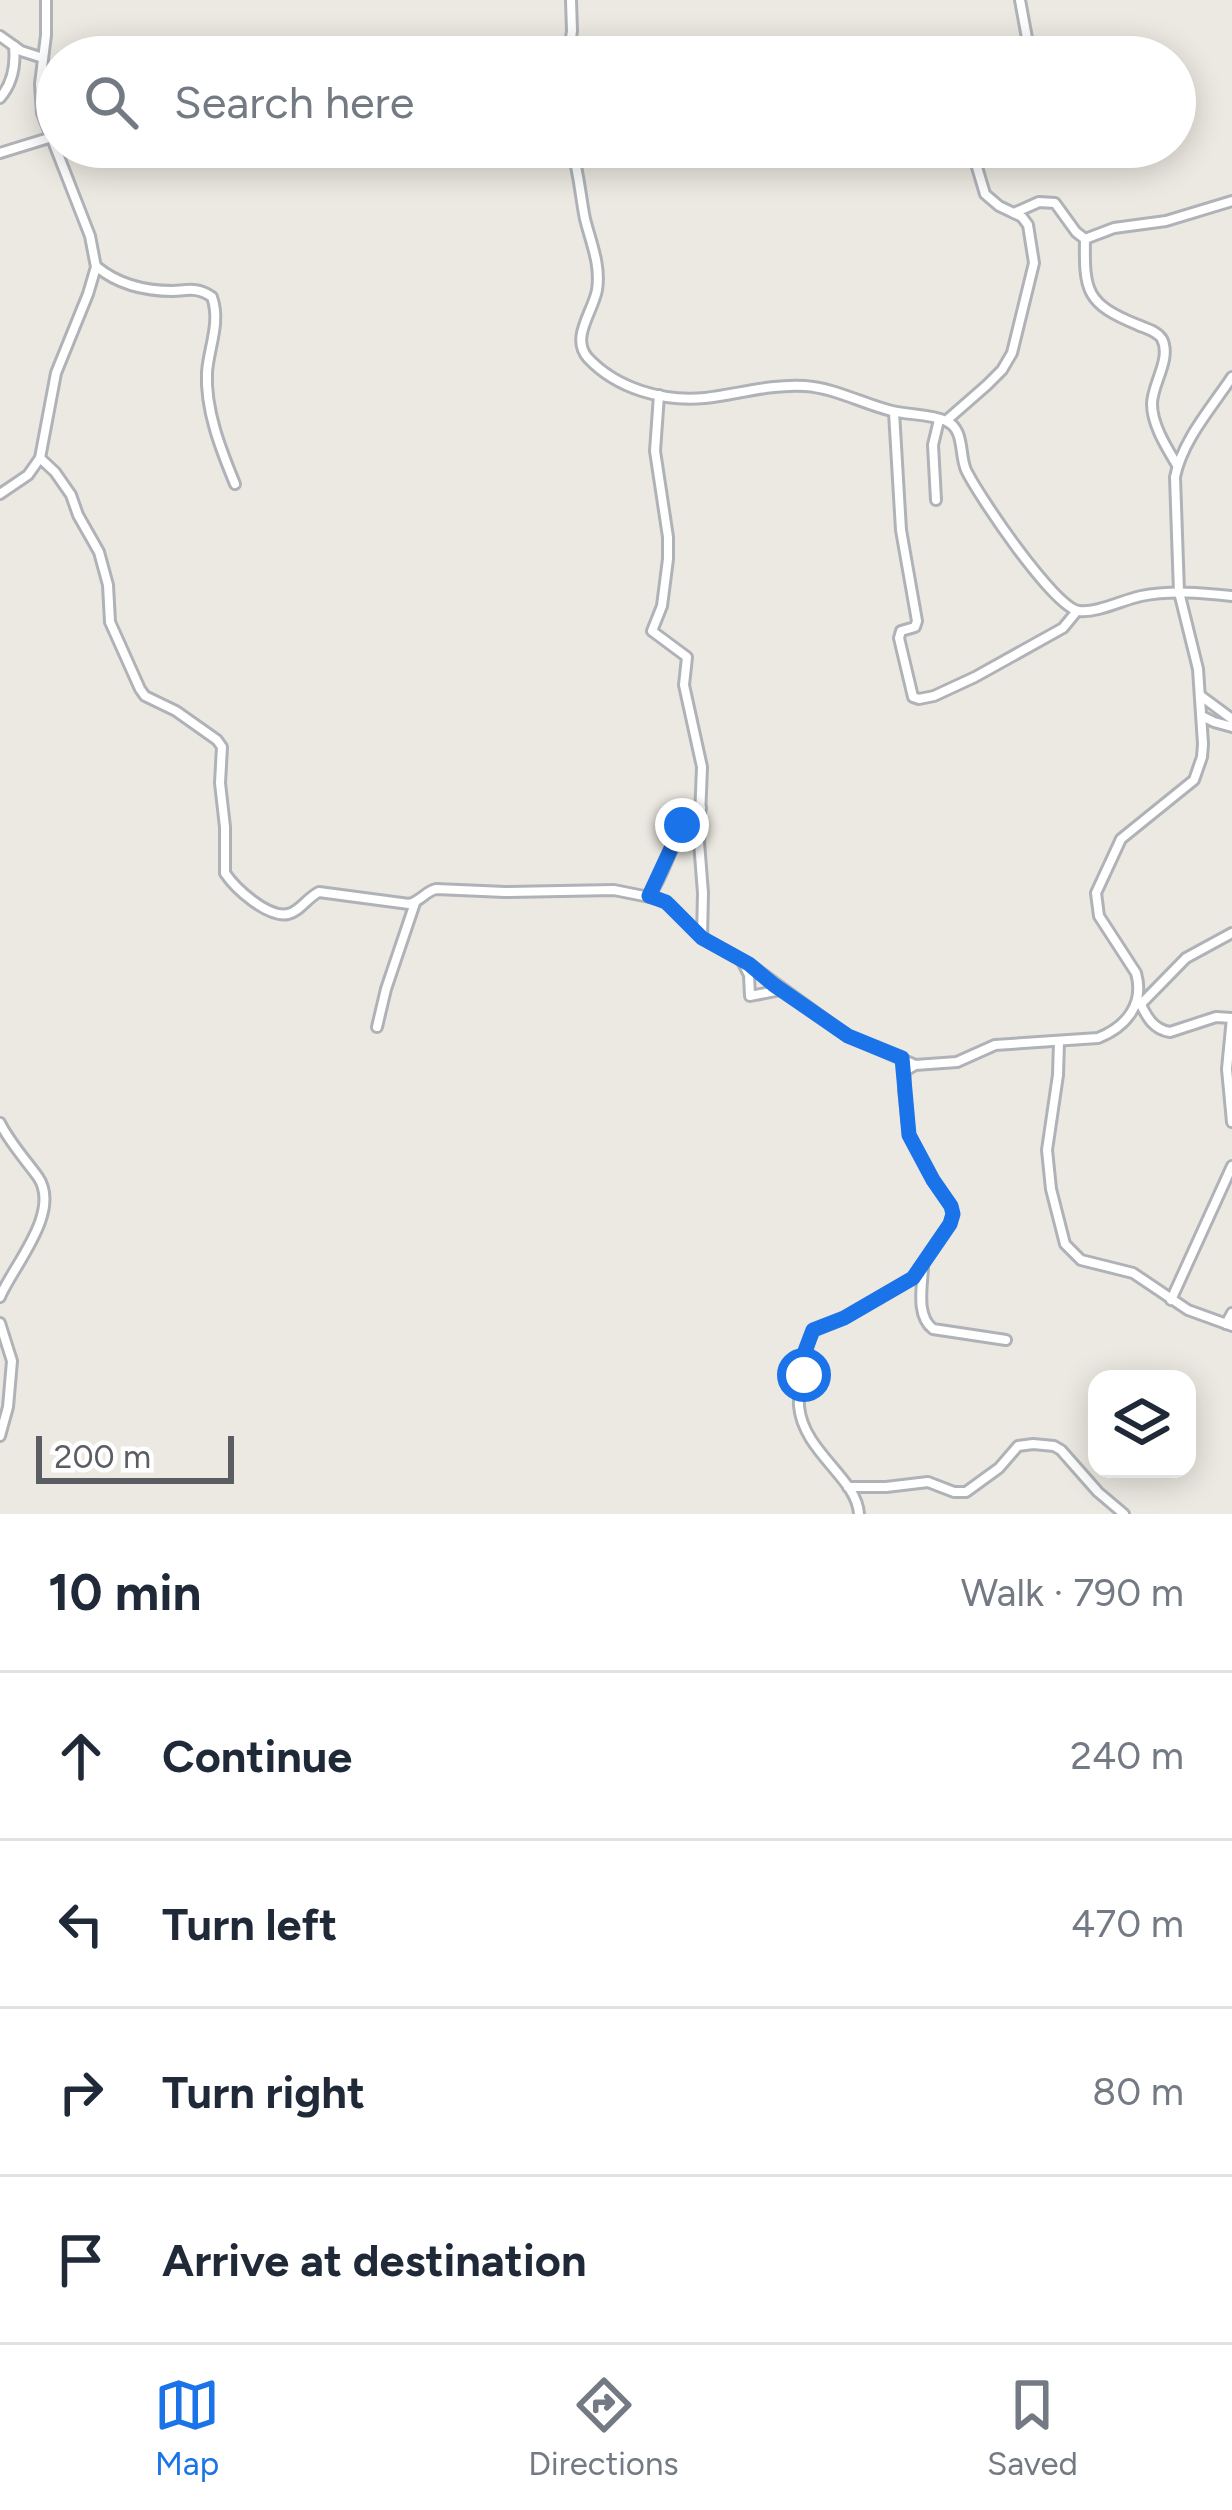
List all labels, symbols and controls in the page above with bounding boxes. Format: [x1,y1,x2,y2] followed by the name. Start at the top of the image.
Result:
[36,36,1196,168] search box
[78,69,144,135] icon: search
[174,75,414,129] text: Search here
[655,798,709,852] route end
[777,1348,831,1402] route start
[1088,1370,1196,1478] map controls
[1088,1370,1196,1478] button: layers
[36,1430,234,1483] scale bar
[54,1437,151,1476] text: 200 m
[48,1562,202,1623] text: 10 min
[961,1569,1184,1616] text: Walk · 790 m
[48,1723,114,1789] icon: ahead
[162,1729,352,1783] text: Continue
[1070,1732,1184,1779] text: 240 m
[48,1891,114,1957] icon: left
[162,1897,337,1951] text: Turn left
[1071,1900,1184,1947] text: 470 m
[48,2059,114,2125] icon: right
[162,2065,365,2119] text: Turn right
[1092,2068,1184,2115] text: 80 m
[48,2227,114,2293] icon: arrive
[162,2233,586,2287] text: Arrive at destination
[154,2372,220,2483] tab: Map
[528,2372,679,2483] tab: Directions
[987,2372,1078,2483] tab: Saved

